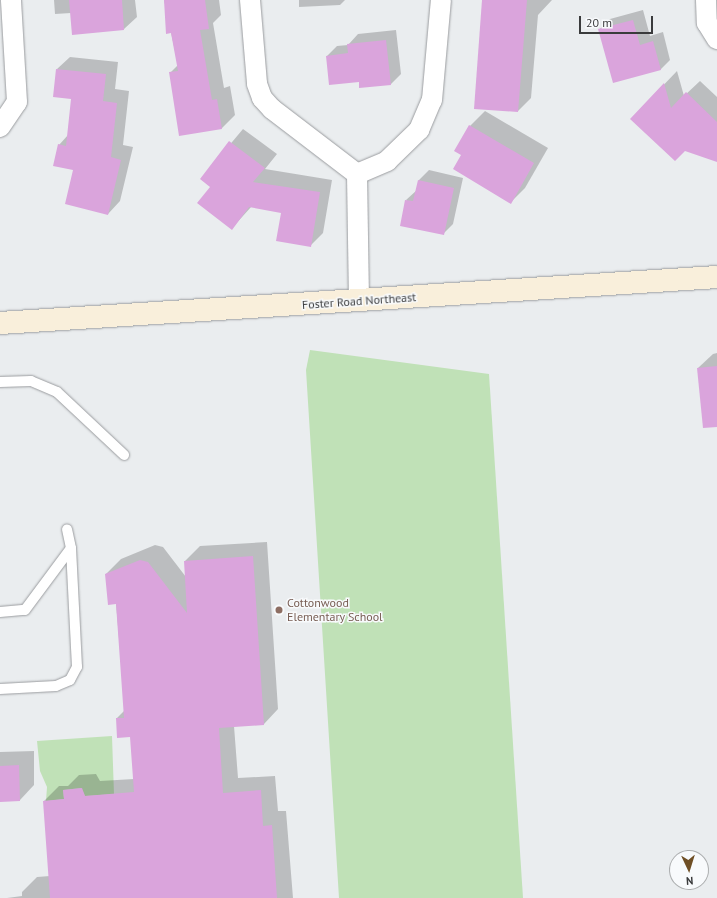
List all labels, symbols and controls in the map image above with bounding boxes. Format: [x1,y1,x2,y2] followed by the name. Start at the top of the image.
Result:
[581,8,655,34] scale bar
[586,15,612,30] text: 20 m
[301,290,417,312] street label: Foster Road Northeast
[287,596,383,624] place label: Cottonwood Elementary School
[274,605,284,615] marker: Cottonwood Elementary School
[669,850,709,890] north arrow
[686,874,694,888] text: N

